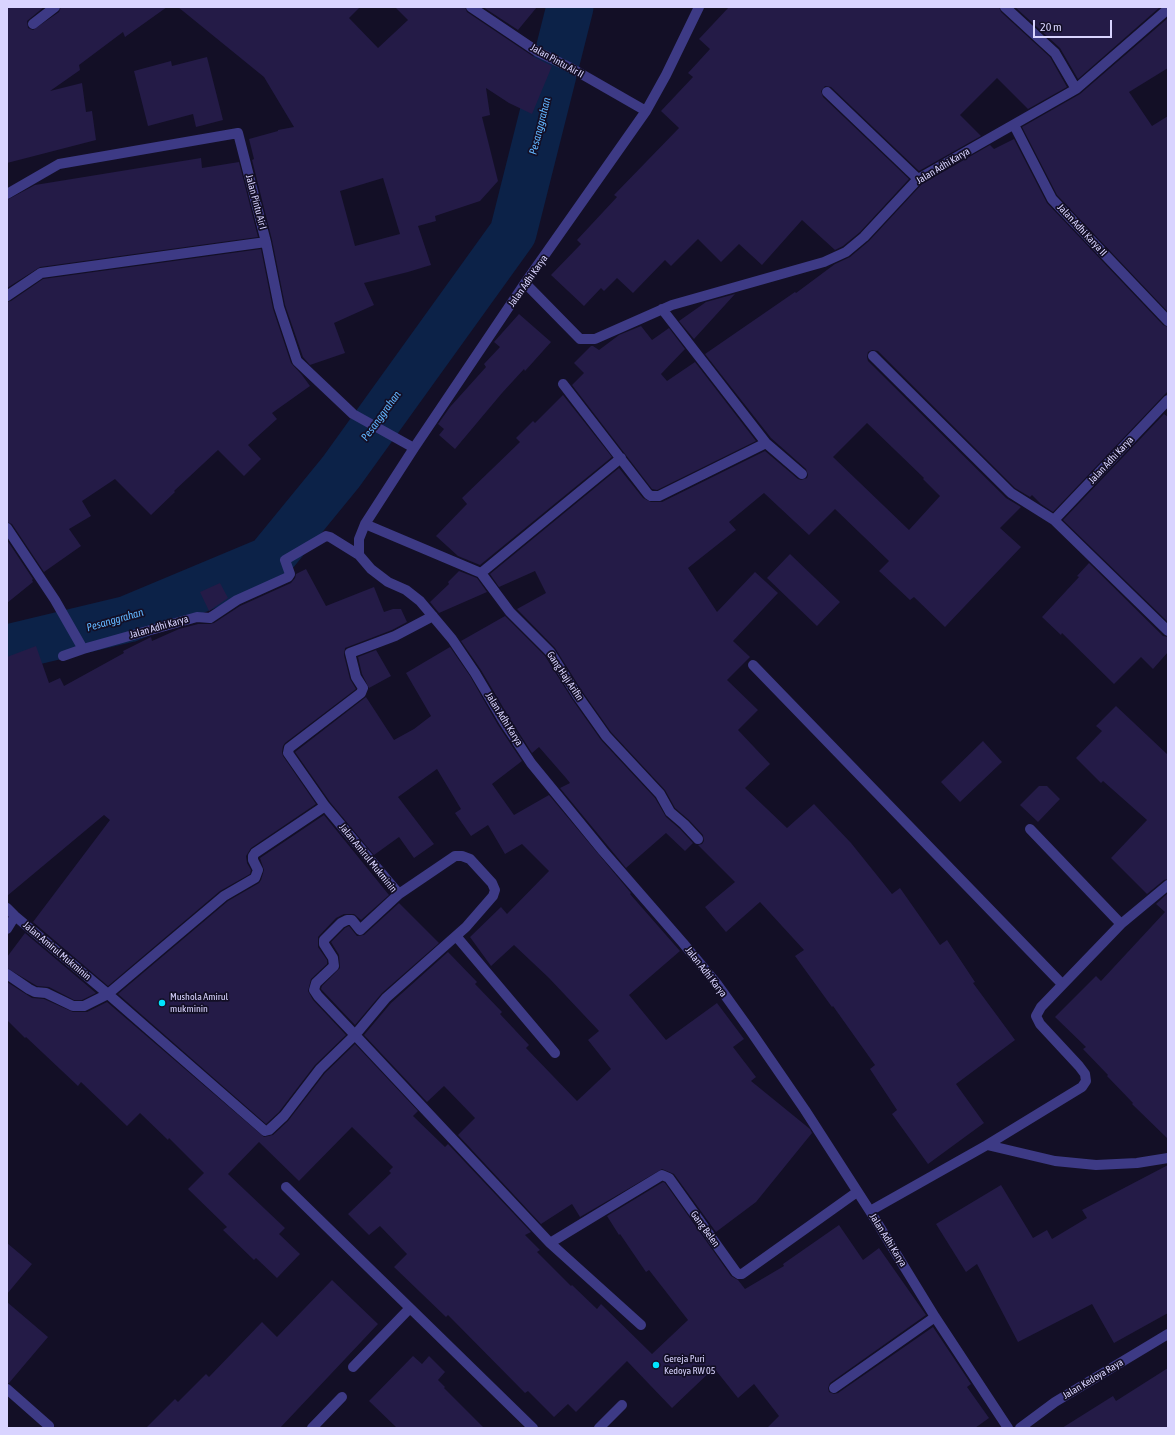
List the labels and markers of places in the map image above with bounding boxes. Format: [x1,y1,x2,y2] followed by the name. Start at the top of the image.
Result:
[170,991,228,1014] place label: Mushola Amirul mukminin
[157,998,167,1008] marker: Mushola Amirul mukminin
[664,1353,715,1376] place label: Gereja Puri Kedoya RW 05
[651,1360,661,1370] marker: Gereja Puri Kedoya RW 05

